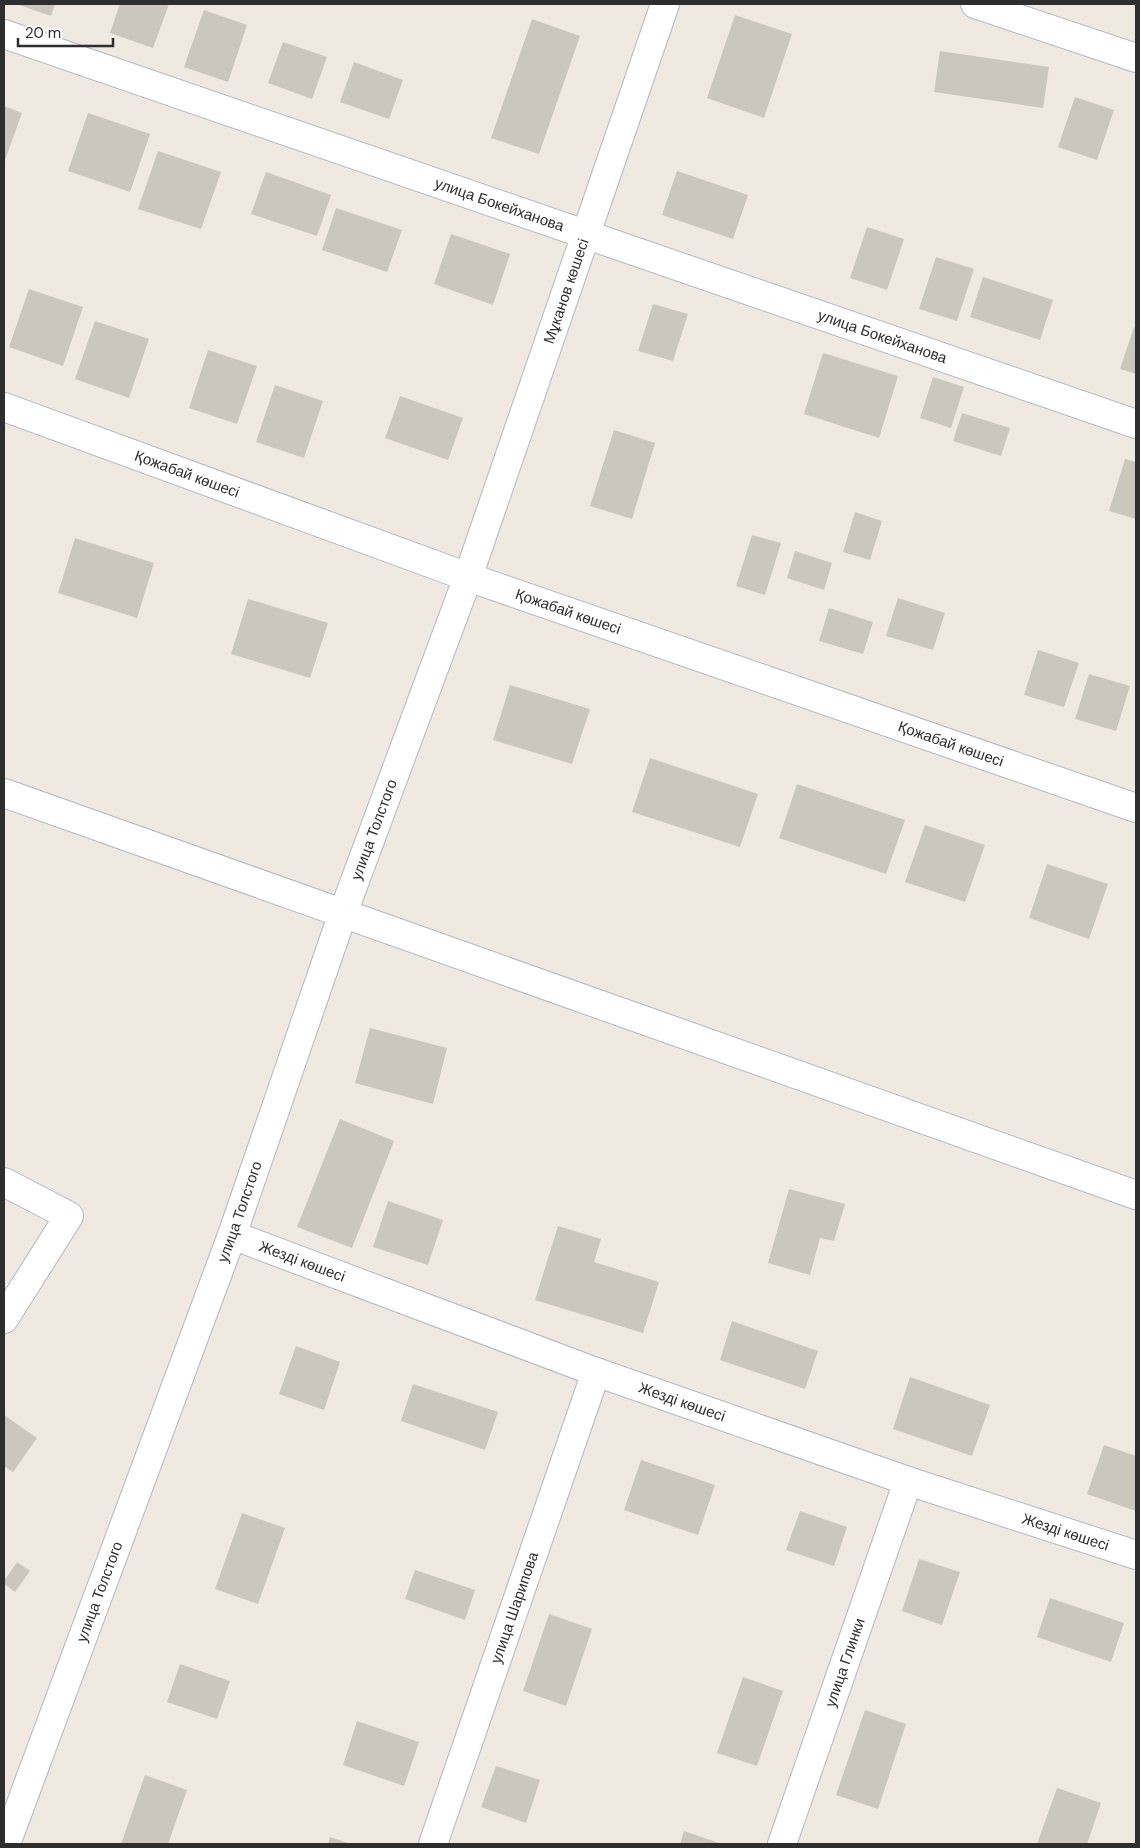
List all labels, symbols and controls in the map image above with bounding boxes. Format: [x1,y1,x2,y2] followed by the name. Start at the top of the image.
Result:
[18,15,112,47] scale bar
[25,23,61,43] text: 20 m
[432,173,567,236] street label: улица Бокейханова
[539,236,594,346] street label: Мұканов көшесі
[815,305,950,368] street label: улица Бокейханова
[132,446,242,502] street label: Қожабай көшесі
[513,584,623,639] street label: Қожабай көшесі
[895,716,1006,771] street label: Қожабай көшесі
[346,777,402,883] street label: улица Толстого
[213,1159,267,1265] street label: улица Толстого
[256,1236,348,1287] street label: Жезді көшесі
[636,1378,728,1426] street label: Жезді көшесі
[1019,1509,1112,1556] street label: Жезді көшесі
[72,1539,127,1645] street label: улица Толстого
[486,1549,543,1666] street label: улица Шарипова
[820,1615,870,1710] street label: улица Глинки

